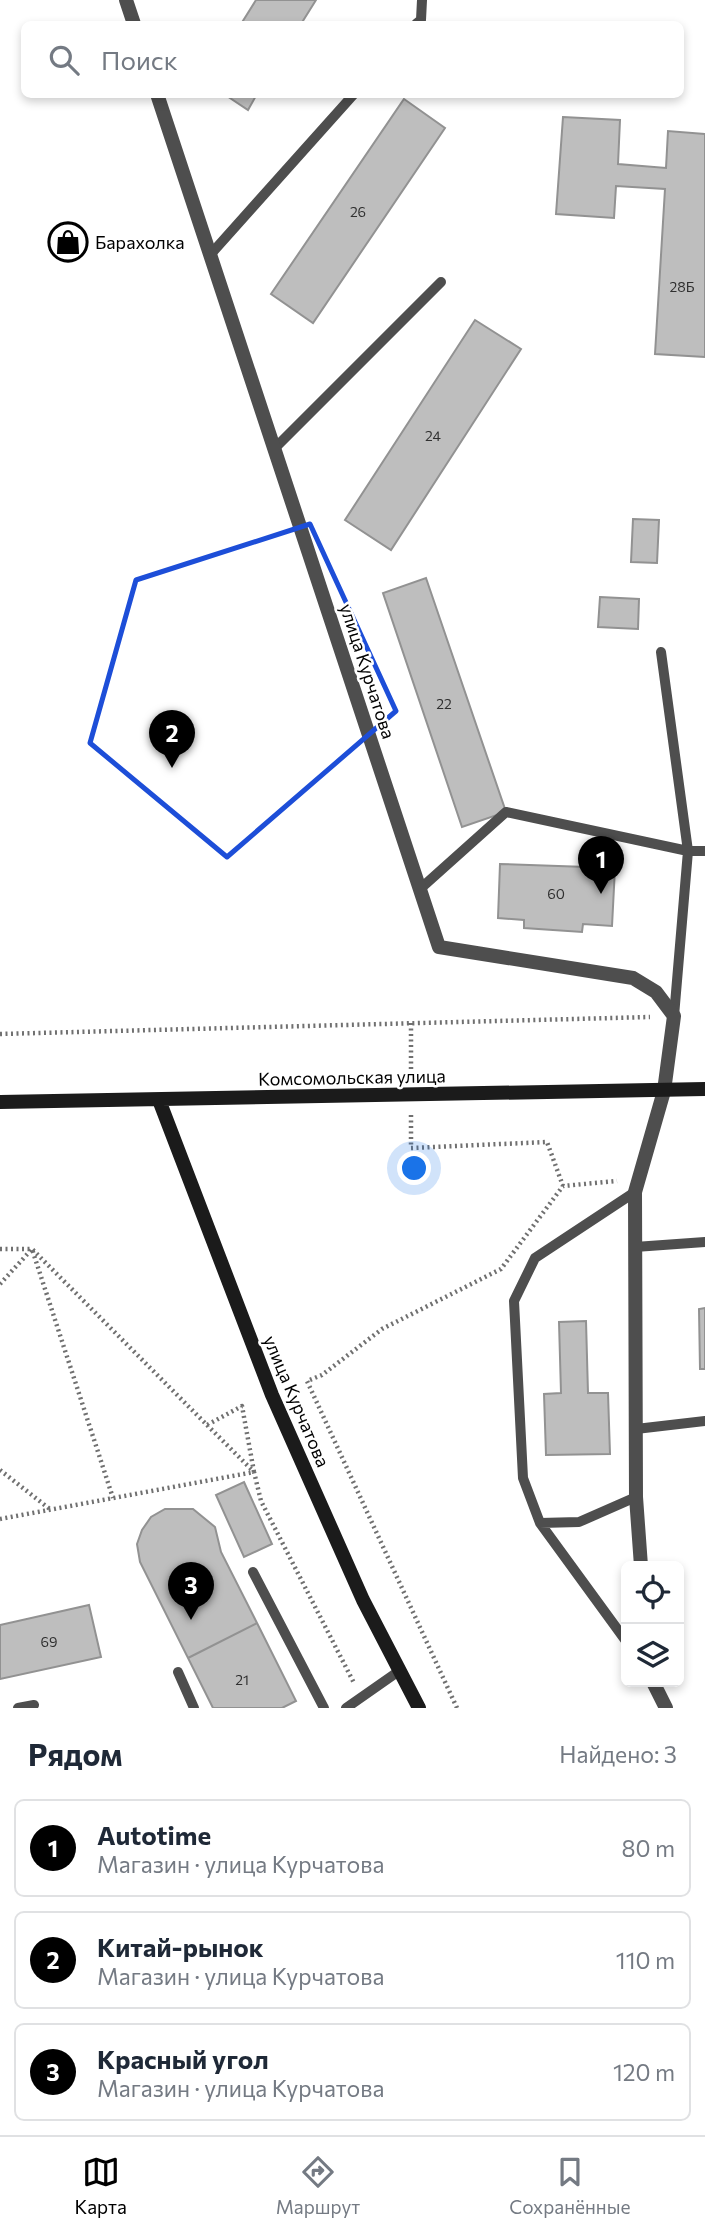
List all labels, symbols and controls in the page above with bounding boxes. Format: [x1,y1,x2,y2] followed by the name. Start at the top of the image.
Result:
[21,21,684,98] search box
[45,41,83,79] icon: search
[101,44,178,75] text: Поиск
[350,203,366,220] house number: 26
[47,221,89,263] shop icon: Барахолка
[95,231,185,253] place label: Барахолка
[669,278,695,295] house number: 28Б
[425,427,442,444] house number: 24
[336,601,400,741] street label: улица Курчатова
[436,695,452,712] house number: 22
[149,710,195,768] pin: 2
[578,836,624,894] pin: 1
[547,885,565,902] house number: 60
[258,1064,446,1090] street label: Комсомольская улица
[397,1151,431,1185] your location
[259,1332,335,1470] street label: улица Курчатова
[621,1561,684,1687] map controls
[621,1561,684,1624] button: locate
[168,1562,214,1620] pin: 3
[621,1624,684,1687] button: layers
[41,1633,57,1650] house number: 69
[235,1671,249,1688] house number: 21
[28,1735,122,1772] text: Рядом
[559,1740,677,1768] text: Найдено: 3
[97,1819,211,1850] text: Autotime
[48,1834,58,1862] text: 1
[622,1834,675,1862] text: 80 m
[97,1850,384,1878] text: Магазин · улица Курчатова
[97,1931,264,1962] text: Китай-рынок
[46,1946,60,1974] text: 2
[616,1946,675,1974] text: 110 m
[97,1962,384,1990] text: Магазин · улица Курчатова
[97,2043,269,2074] text: Красный угол
[46,2058,60,2086] text: 3
[613,2058,675,2086] text: 120 m
[97,2074,384,2102] text: Магазин · улица Курчатова
[74,2153,127,2218] tab: Карта
[276,2153,360,2218] tab: Маршрут
[509,2153,630,2218] tab: Сохранённые

